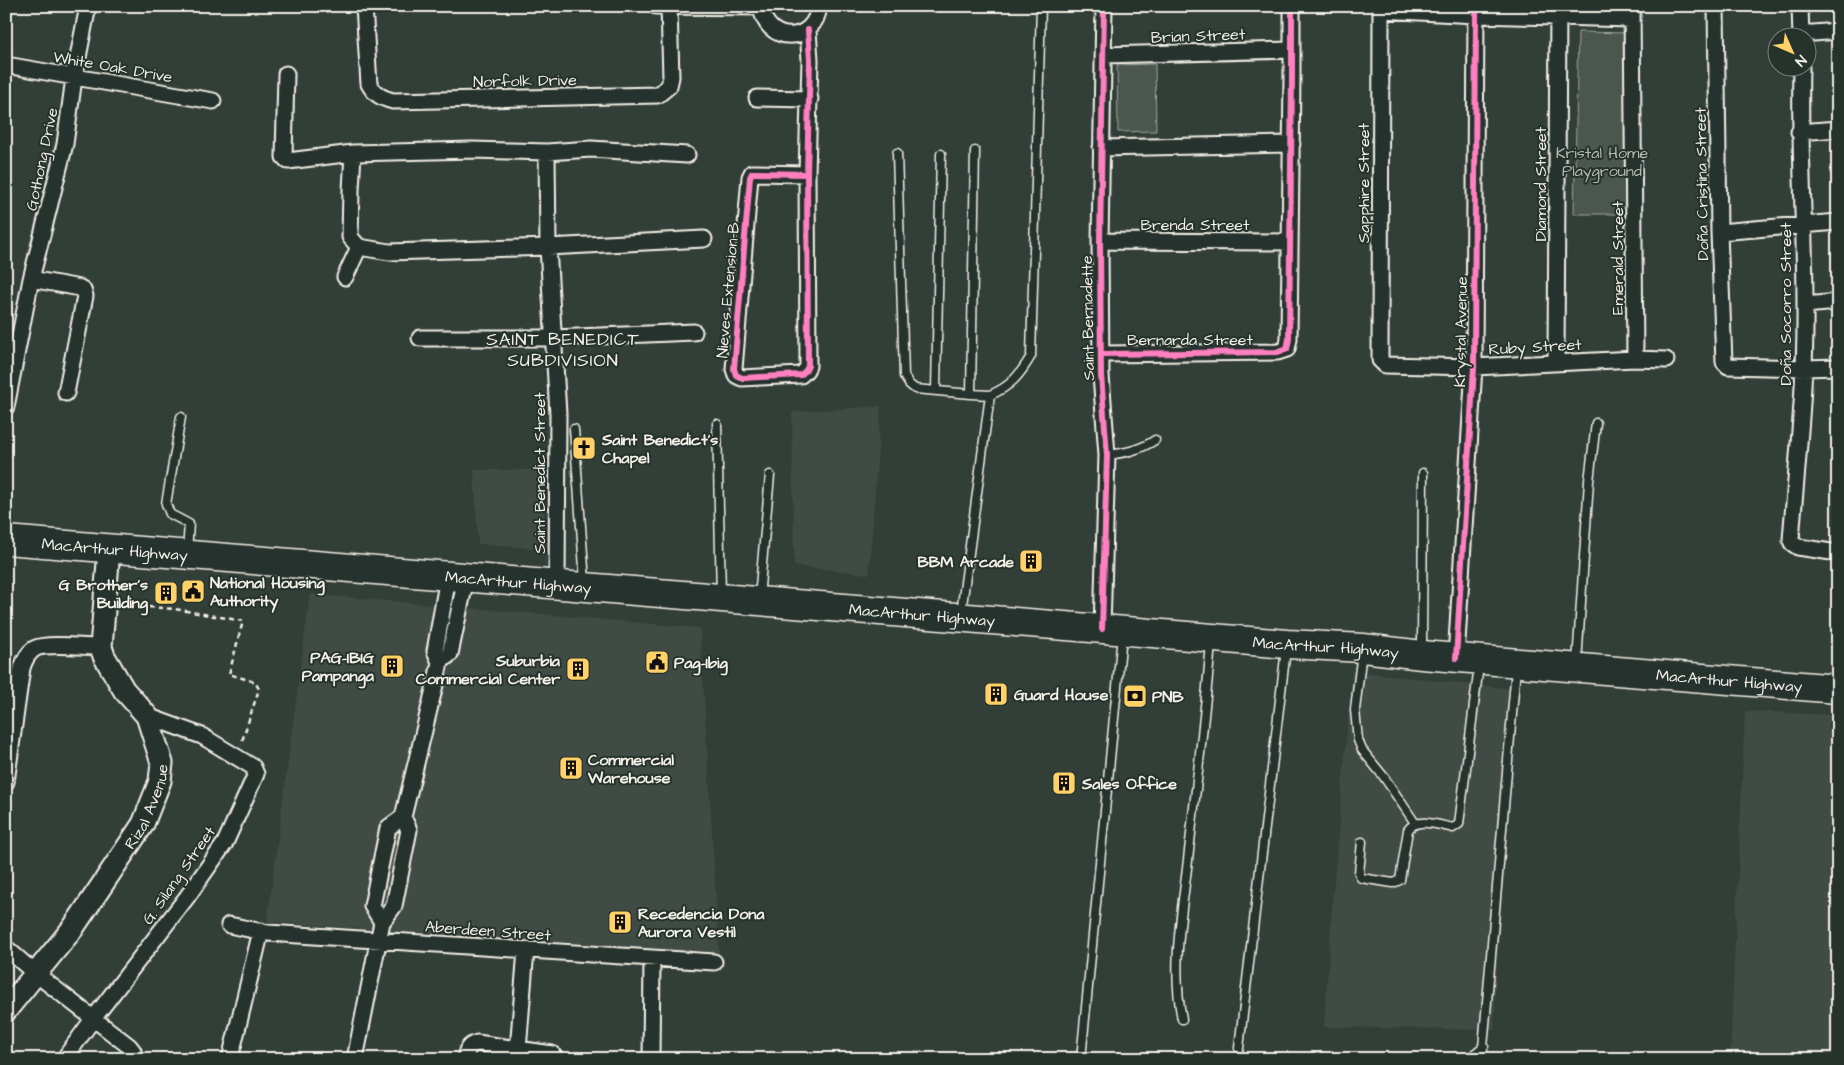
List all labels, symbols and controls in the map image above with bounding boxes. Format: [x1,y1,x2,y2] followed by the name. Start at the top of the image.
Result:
[1150,23,1246,49] street label: Brian Street
[1766,28,1816,78] north arrow
[52,46,174,88] street label: White Oak Drive
[1790,50,1811,71] text: N
[473,69,577,93] street label: Norfolk Drive
[20,105,65,213] street label: Gothong Drive
[1690,107,1714,261] street label: Doña Cristina Street
[1353,123,1375,243] street label: Sapphire Street
[1530,126,1552,241] street label: Diamond Street
[1556,142,1648,183] park label: Kristal Home Playground
[1607,200,1629,315] street label: Emerald Street
[1141,214,1250,236] street label: Brenda Street
[711,221,745,359] street label: Nieves Extension-B
[1775,222,1797,385] street label: Doña Socorro Street
[1076,255,1100,381] street label: Saint Bernadette
[1449,276,1474,388] street label: Krystal Avenue
[486,327,640,373] district label: SAINT BENEDICT SUBDIVISION
[1127,329,1254,351] street label: Bernarda Street
[1488,334,1583,361] street label: Ruby Street
[529,392,551,554] street label: Saint Benedict Street
[601,429,718,469] place label: Saint Benedict's Chapel
[571,435,597,461] church icon: Saint Benedict's Chapel
[41,533,189,568] street label: MacArthur Highway
[1018,548,1044,574] building icon: BBM Arcade
[917,551,1014,573] place label: BBM Arcade
[444,566,592,600] street label: MacArthur Highway
[210,572,325,613] place label: National Housing Authority
[59,574,149,616] place label: G Brother's Building
[180,578,206,604] public building icon: National Housing Authority
[153,580,179,606] building icon: G Brother's Building
[848,598,996,633] street label: MacArthur Highway
[1252,631,1400,665] street label: MacArthur Highway
[302,647,375,689] place label: PAG-IBIG Pampanga
[644,649,670,675] public building icon: Pag-Ibig
[416,650,561,690] place label: Suburbia Commercial Center
[674,652,728,676] place label: Pag-Ibig
[379,653,405,679] building icon: PAG-IBIG Pampanga
[565,656,591,682] building icon: Suburbia Commercial Center
[1655,664,1803,699] street label: MacArthur Highway
[983,681,1009,707] building icon: Guard House
[1122,683,1148,709] bank icon: PNB
[1014,684,1109,706] place label: Guard House
[1152,686,1184,708] place label: PNB
[587,749,674,789] place label: Commercial Warehouse
[558,755,584,781] building icon: Commercial Warehouse
[119,763,174,854] street label: Rizal Avenue
[1051,770,1077,796] building icon: Sales Office
[1081,773,1177,795] place label: Sales Office
[137,822,222,930] street label: G. Silang Street
[638,903,765,943] place label: Recedencia Dona Aurora Vestil
[607,909,633,935] building icon: Recedencia Dona Aurora Vestil
[424,916,552,946] street label: Aberdeen Street

